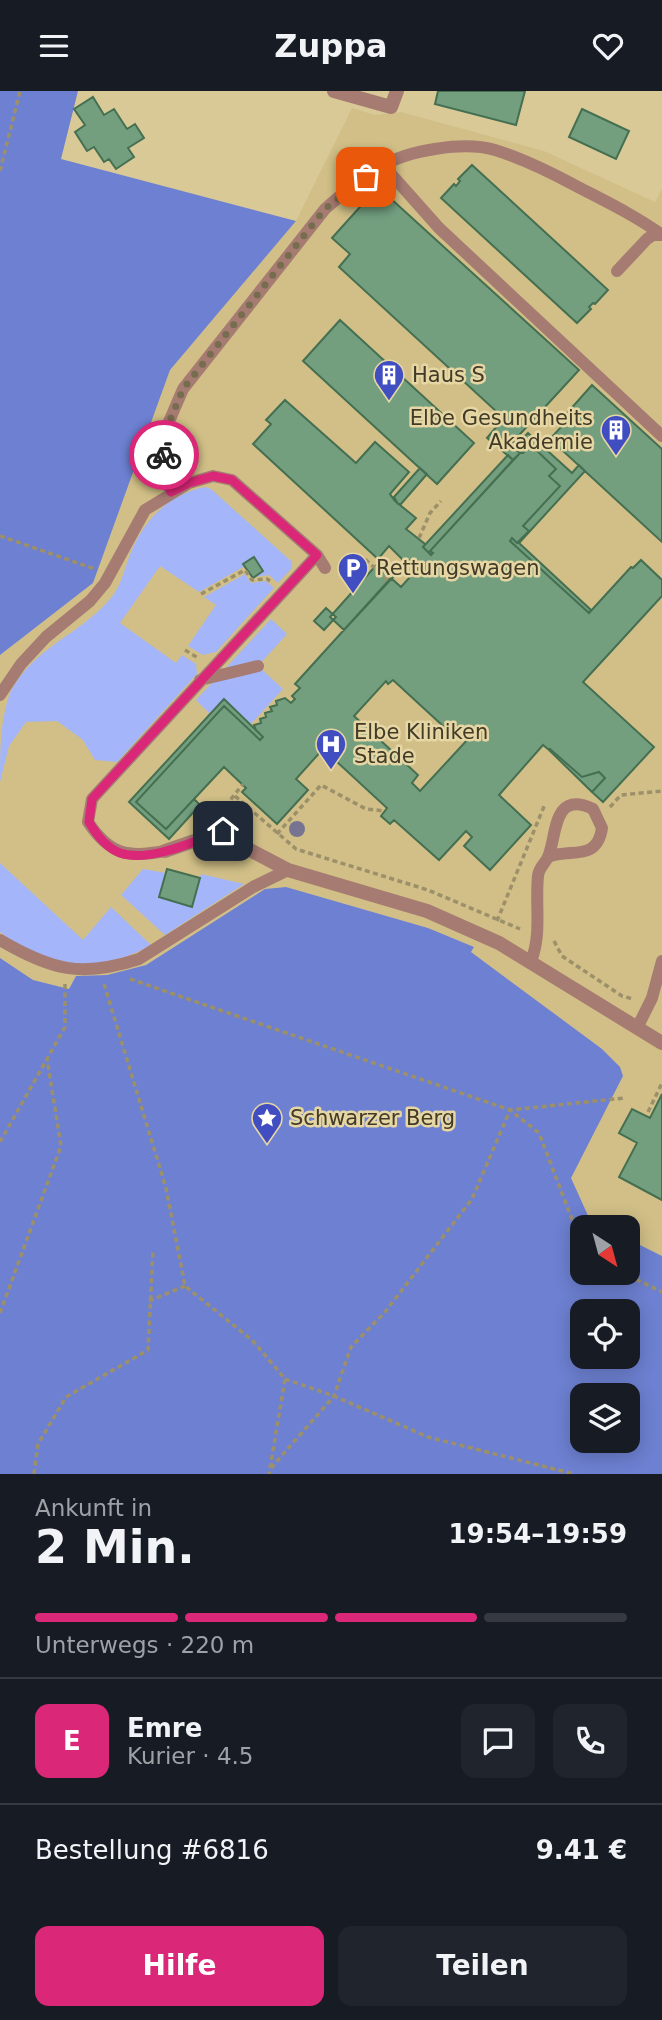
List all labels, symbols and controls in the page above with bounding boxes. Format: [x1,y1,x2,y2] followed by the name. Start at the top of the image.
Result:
[35,27,73,65] icon: menu
[274,27,388,65] text: Zuppa
[589,27,627,65] icon: heart
[336,147,396,207] pin
[347,158,385,196] icon: bag
[372,358,406,402] building icon: Haus S
[412,363,485,387] place label: Haus S
[410,406,593,454] place label: Elbe Gesundheits Akademie
[599,413,633,457] building icon: Elbe Gesundheits Akademie
[129,420,199,490] courier
[145,436,183,474] icon: bike
[336,551,370,595] parking icon: Rettungswagen
[376,556,540,580] place label: Rettungswagen
[354,720,488,768] place label: Elbe Kliniken Stade
[314,727,348,771] hospital icon: Elbe Kliniken Stade
[193,801,253,861] pin
[204,812,242,850] icon: home
[250,1101,284,1145] place icon: Schwarzer Berg
[290,1106,455,1130] place label: Schwarzer Berg
[570,1215,640,1285] north arrow
[570,1215,640,1453] map controls
[570,1299,640,1369] button: locate
[570,1383,640,1453] button: layers
[35,1495,152,1521] text: Ankunft in
[448,1519,627,1549] text: 19:54–19:59
[35,1520,195,1574] text: 2 Min.
[35,1632,254,1658] text: Unterwegs · 220 m
[461,1704,535,1778] button: chat
[553,1704,627,1778] button: phone
[127,1713,202,1743] text: Emre
[63,1726,81,1756] text: E
[127,1743,253,1769] text: Kurier · 4.5
[35,1835,269,1865] text: Bestellung #6816
[536,1835,627,1865] text: 9.41 €
[35,1926,324,2006] button: Hilfe
[338,1926,627,2006] button: Teilen

